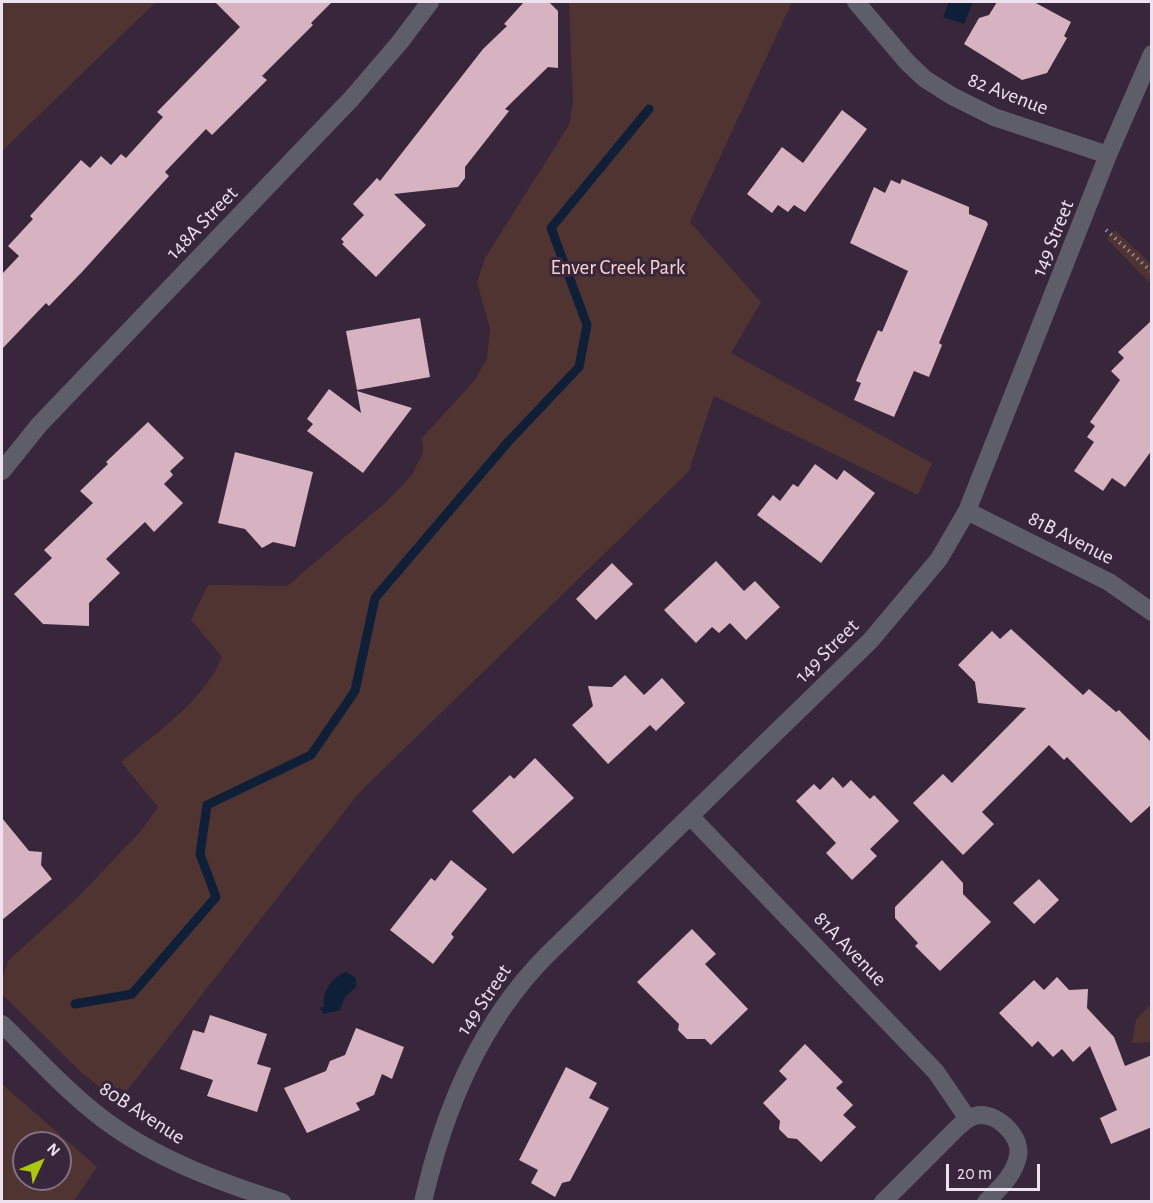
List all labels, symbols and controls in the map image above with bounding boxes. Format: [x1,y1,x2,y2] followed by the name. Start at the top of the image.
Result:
[964,67,1052,121] street label: 82 Avenue
[161,181,243,265] street label: 148A Street
[1026,196,1080,280] street label: 149 Street
[551,255,685,281] park label: Enver Creek Park
[1024,506,1118,570] street label: 81B Avenue
[790,614,864,688] street label: 149 Street
[808,906,892,992] street label: 81A Avenue
[451,960,517,1040] street label: 149 Street
[94,1076,190,1150] street label: 80B Avenue
[12,1131,72,1191] north arrow
[44,1140,63,1159] text: N
[949,1152,1044,1190] scale bar
[957,1165,992,1183] text: 20 m

